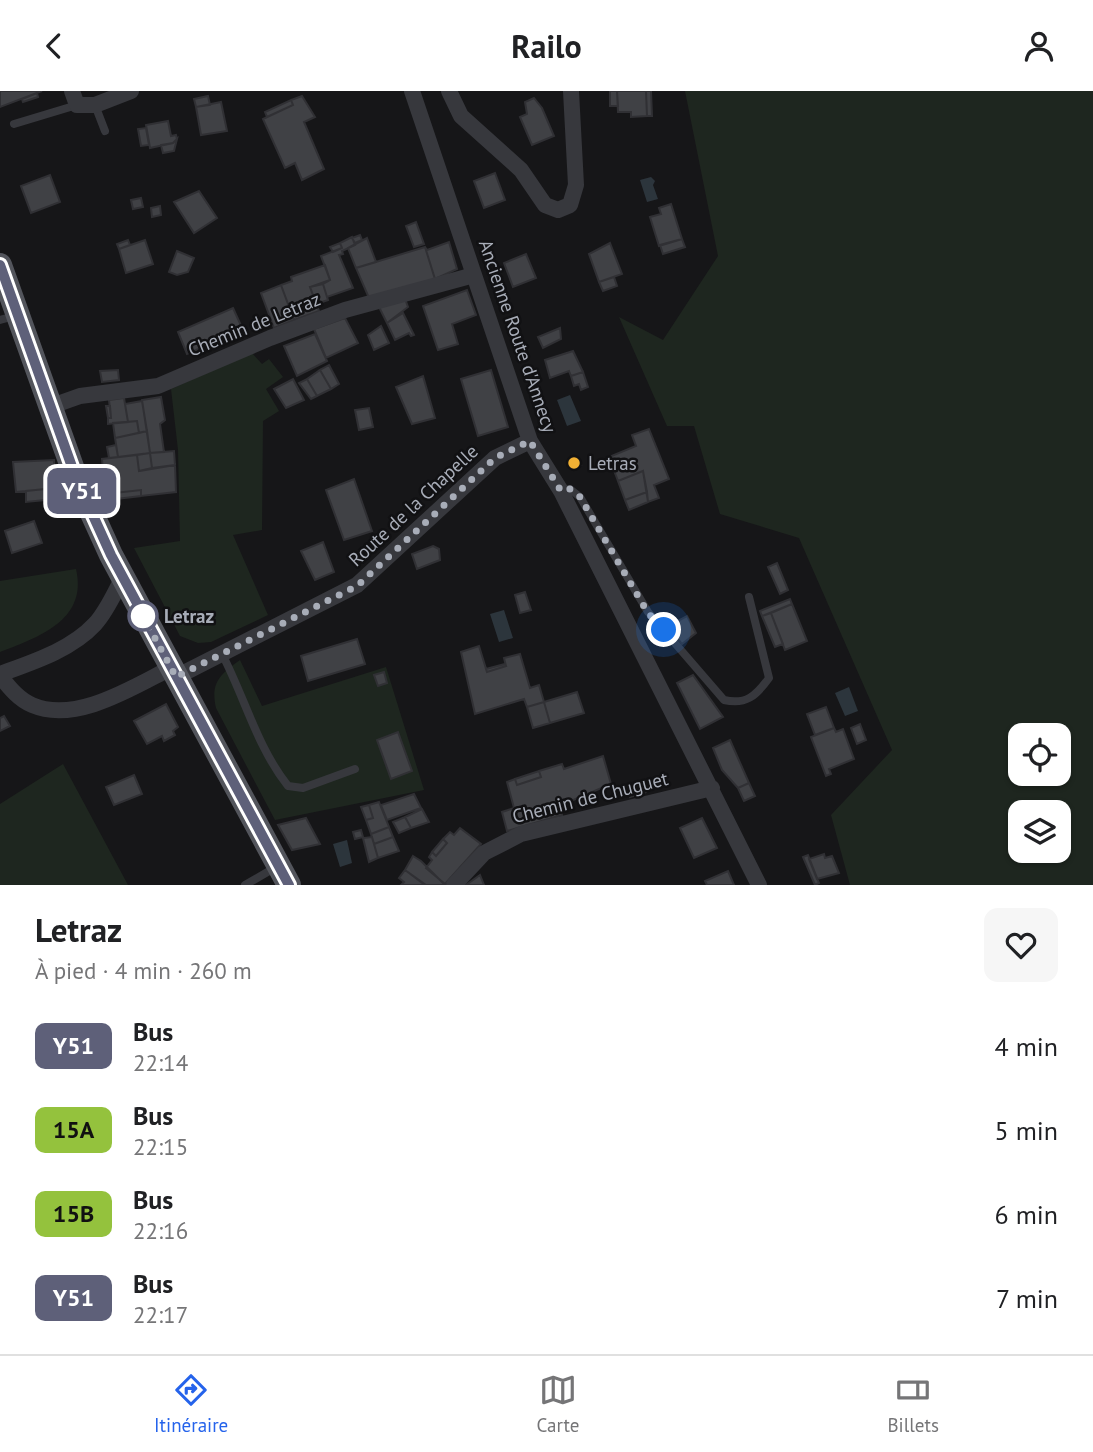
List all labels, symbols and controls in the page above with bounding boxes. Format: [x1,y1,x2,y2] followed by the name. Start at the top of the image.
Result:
[511,25,582,67] text: Railo
[35,27,73,65] icon: back
[1020,27,1058,65] icon: person
[474,236,562,436] street label: Ancienne Route d'Annecy
[184,286,324,362] street label: Chemin de Letraz
[343,439,483,571] street label: Route de la Chapelle
[588,451,637,475] place label: Letras
[566,455,582,471] marker: Letras
[42,468,122,514] line badge: Y51
[61,475,103,506] text: Y51
[128,601,158,631] marker: Letraz
[164,604,214,628] place label: Letraz
[646,612,681,647] your location
[1008,723,1071,863] map controls
[1008,723,1071,786] button: locate
[510,766,671,828] street label: Chemin de Chuguet
[1008,800,1071,863] button: layers
[35,908,122,951] text: Letraz
[984,908,1058,982] button: heart
[35,956,252,985] text: À pied · 4 min · 260 m
[133,1015,173,1048] text: Bus
[53,1030,94,1061] text: Y51
[995,1030,1058,1063] text: 4 min
[133,1048,188,1077] text: 22:14
[133,1099,173,1132] text: Bus
[53,1114,94,1145] text: 15A
[995,1114,1058,1147] text: 5 min
[133,1132,188,1161] text: 22:15
[133,1183,173,1216] text: Bus
[53,1198,94,1229] text: 15B
[995,1198,1058,1231] text: 6 min
[133,1216,188,1245] text: 22:16
[133,1267,173,1300] text: Bus
[53,1282,94,1313] text: Y51
[996,1282,1058,1315] text: 7 min
[133,1300,188,1329] text: 22:17
[154,1371,228,1437] tab: Itinéraire
[536,1371,579,1437] tab: Carte
[888,1371,939,1437] tab: Billets

